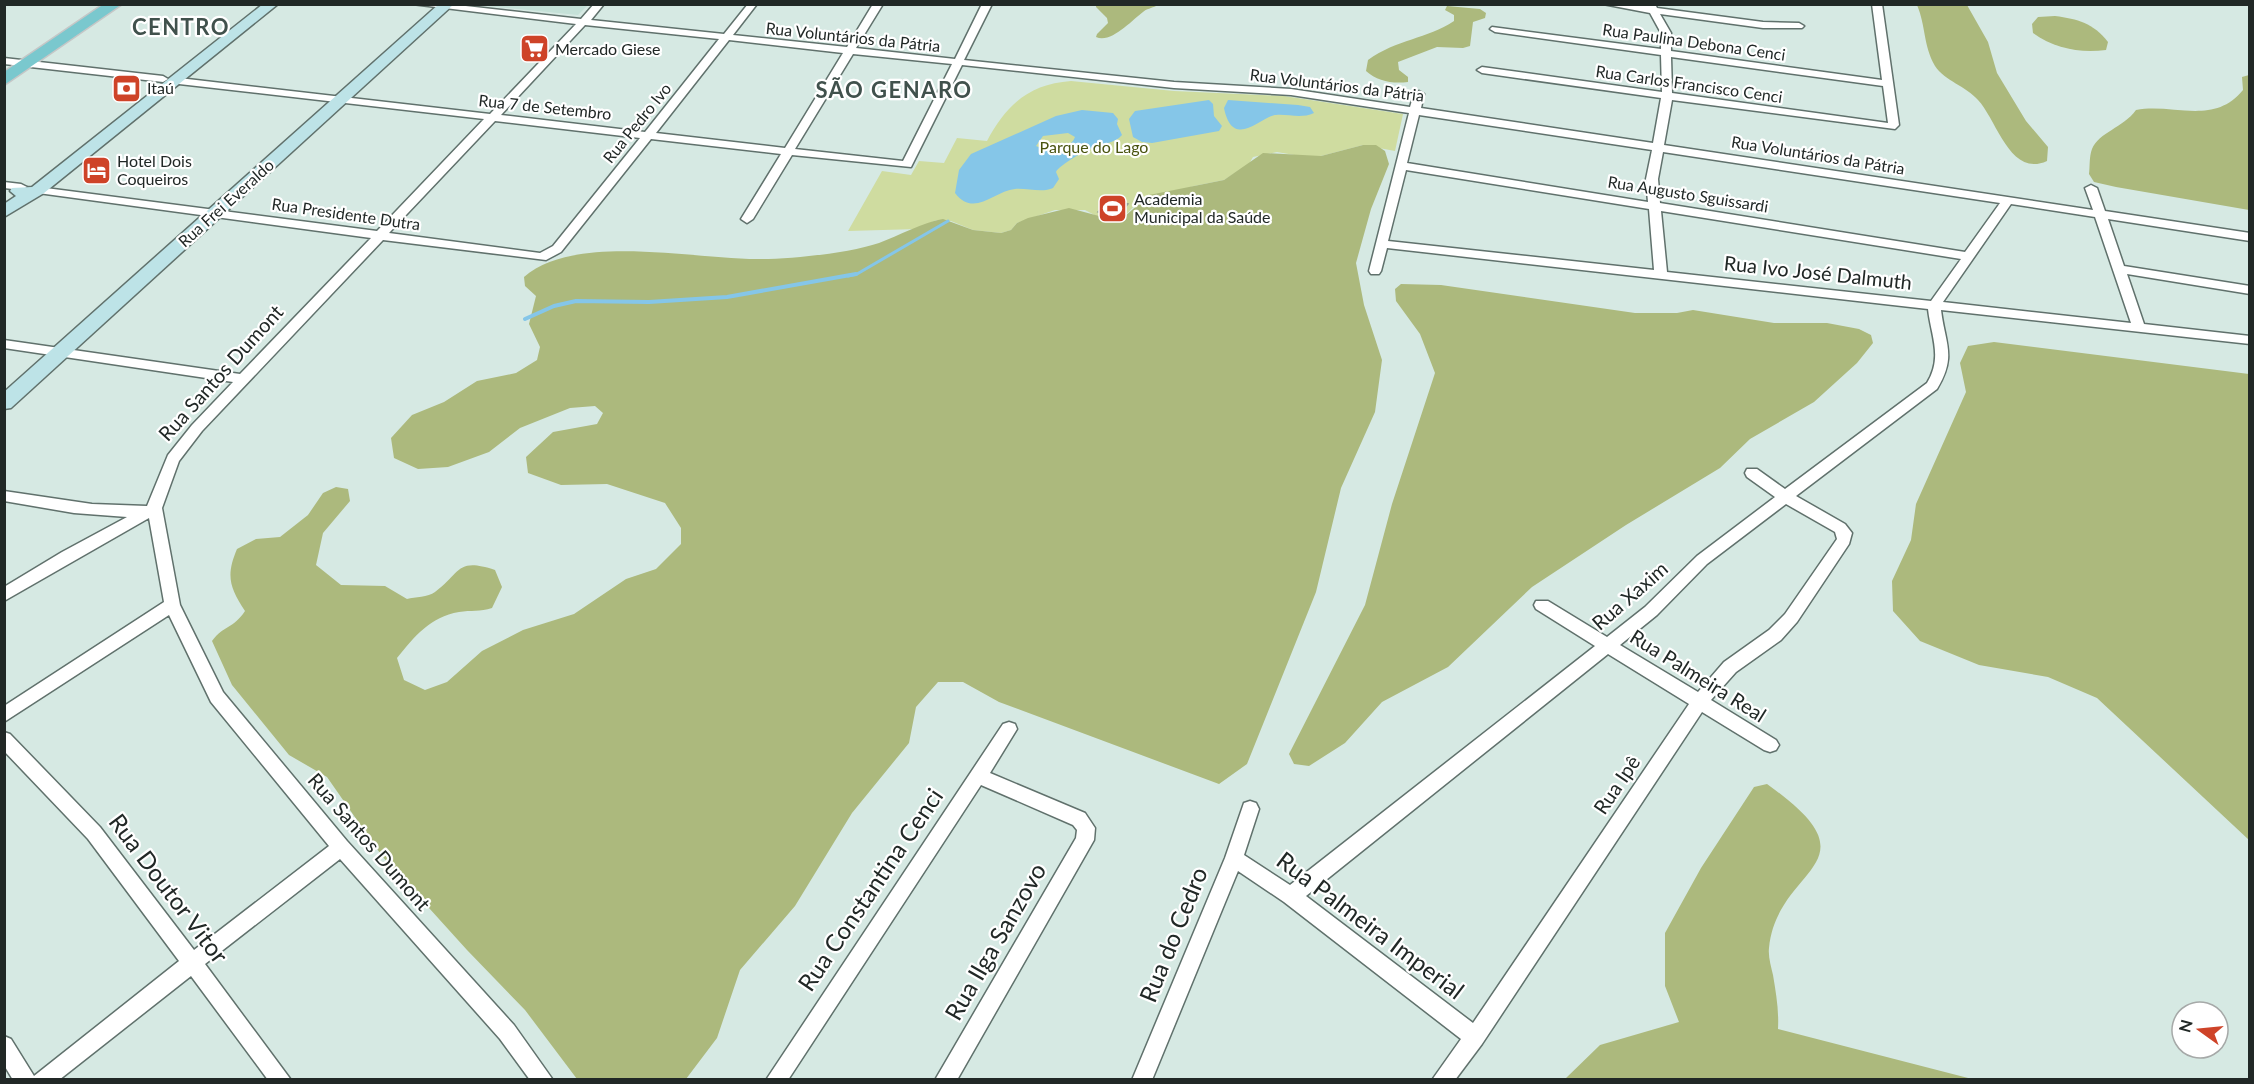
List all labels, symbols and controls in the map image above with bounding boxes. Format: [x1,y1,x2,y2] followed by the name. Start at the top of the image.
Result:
[132,13,230,40] district label: CENTRO
[765,18,941,55] street label: Rua Voluntários da Pátria
[1601,19,1787,64] street label: Rua Paulina Debona Cenci
[518,33,550,65] supermarket icon: Mercado Giese
[555,39,661,58] place label: Mercado Giese
[1594,61,1784,106] street label: Rua Carlos Francisco Cenci
[1249,64,1425,105] street label: Rua Voluntários da Pátria
[110,72,142,104] bank icon: Itaú
[815,76,973,103] district label: SÃO GENARO
[147,78,174,97] place label: Itaú
[599,79,675,166] street label: Rua Pedro Ivo
[478,90,612,123] street label: Rua 7 de Setembro
[1730,131,1906,178] street label: Rua Voluntários da Pátria
[1040,137,1148,156] park label: Parque do Lago
[117,151,192,188] place label: Hotel Dois Coqueiros
[80,154,112,186] hotel icon: Hotel Dois Coqueiros
[174,155,277,250] street label: Rua Frei Everaldo
[1606,171,1770,216] street label: Rua Augusto Sguissardi
[1134,189,1271,226] place label: Academia Municipal da Saúde
[1097,192,1129,224] sports icon: Academia Municipal da Saúde
[271,194,421,233] street label: Rua Presidente Dutra
[1723,250,1913,294] street label: Rua Ivo José Dalmuth
[153,299,288,445] street label: Rua Santos Dumont
[1587,556,1672,635] street label: Rua Xaxim
[1626,624,1771,727] street label: Rua Palmeira Real
[1588,751,1644,818] street label: Rua Ipê
[303,768,436,915] street label: Rua Santos Dumont
[791,782,948,996] street label: Rua Constantina Cenci
[104,808,235,969] street label: Rua Doutor Vitor
[1272,845,1470,1005] street label: Rua Palmeira Imperial
[938,858,1051,1025] street label: Rua Ilga Sanzovo
[1132,863,1213,1006] street label: Rua do Cedro
[2170,1000,2230,1060] north arrow
[2174,1018,2196,1034] text: N

